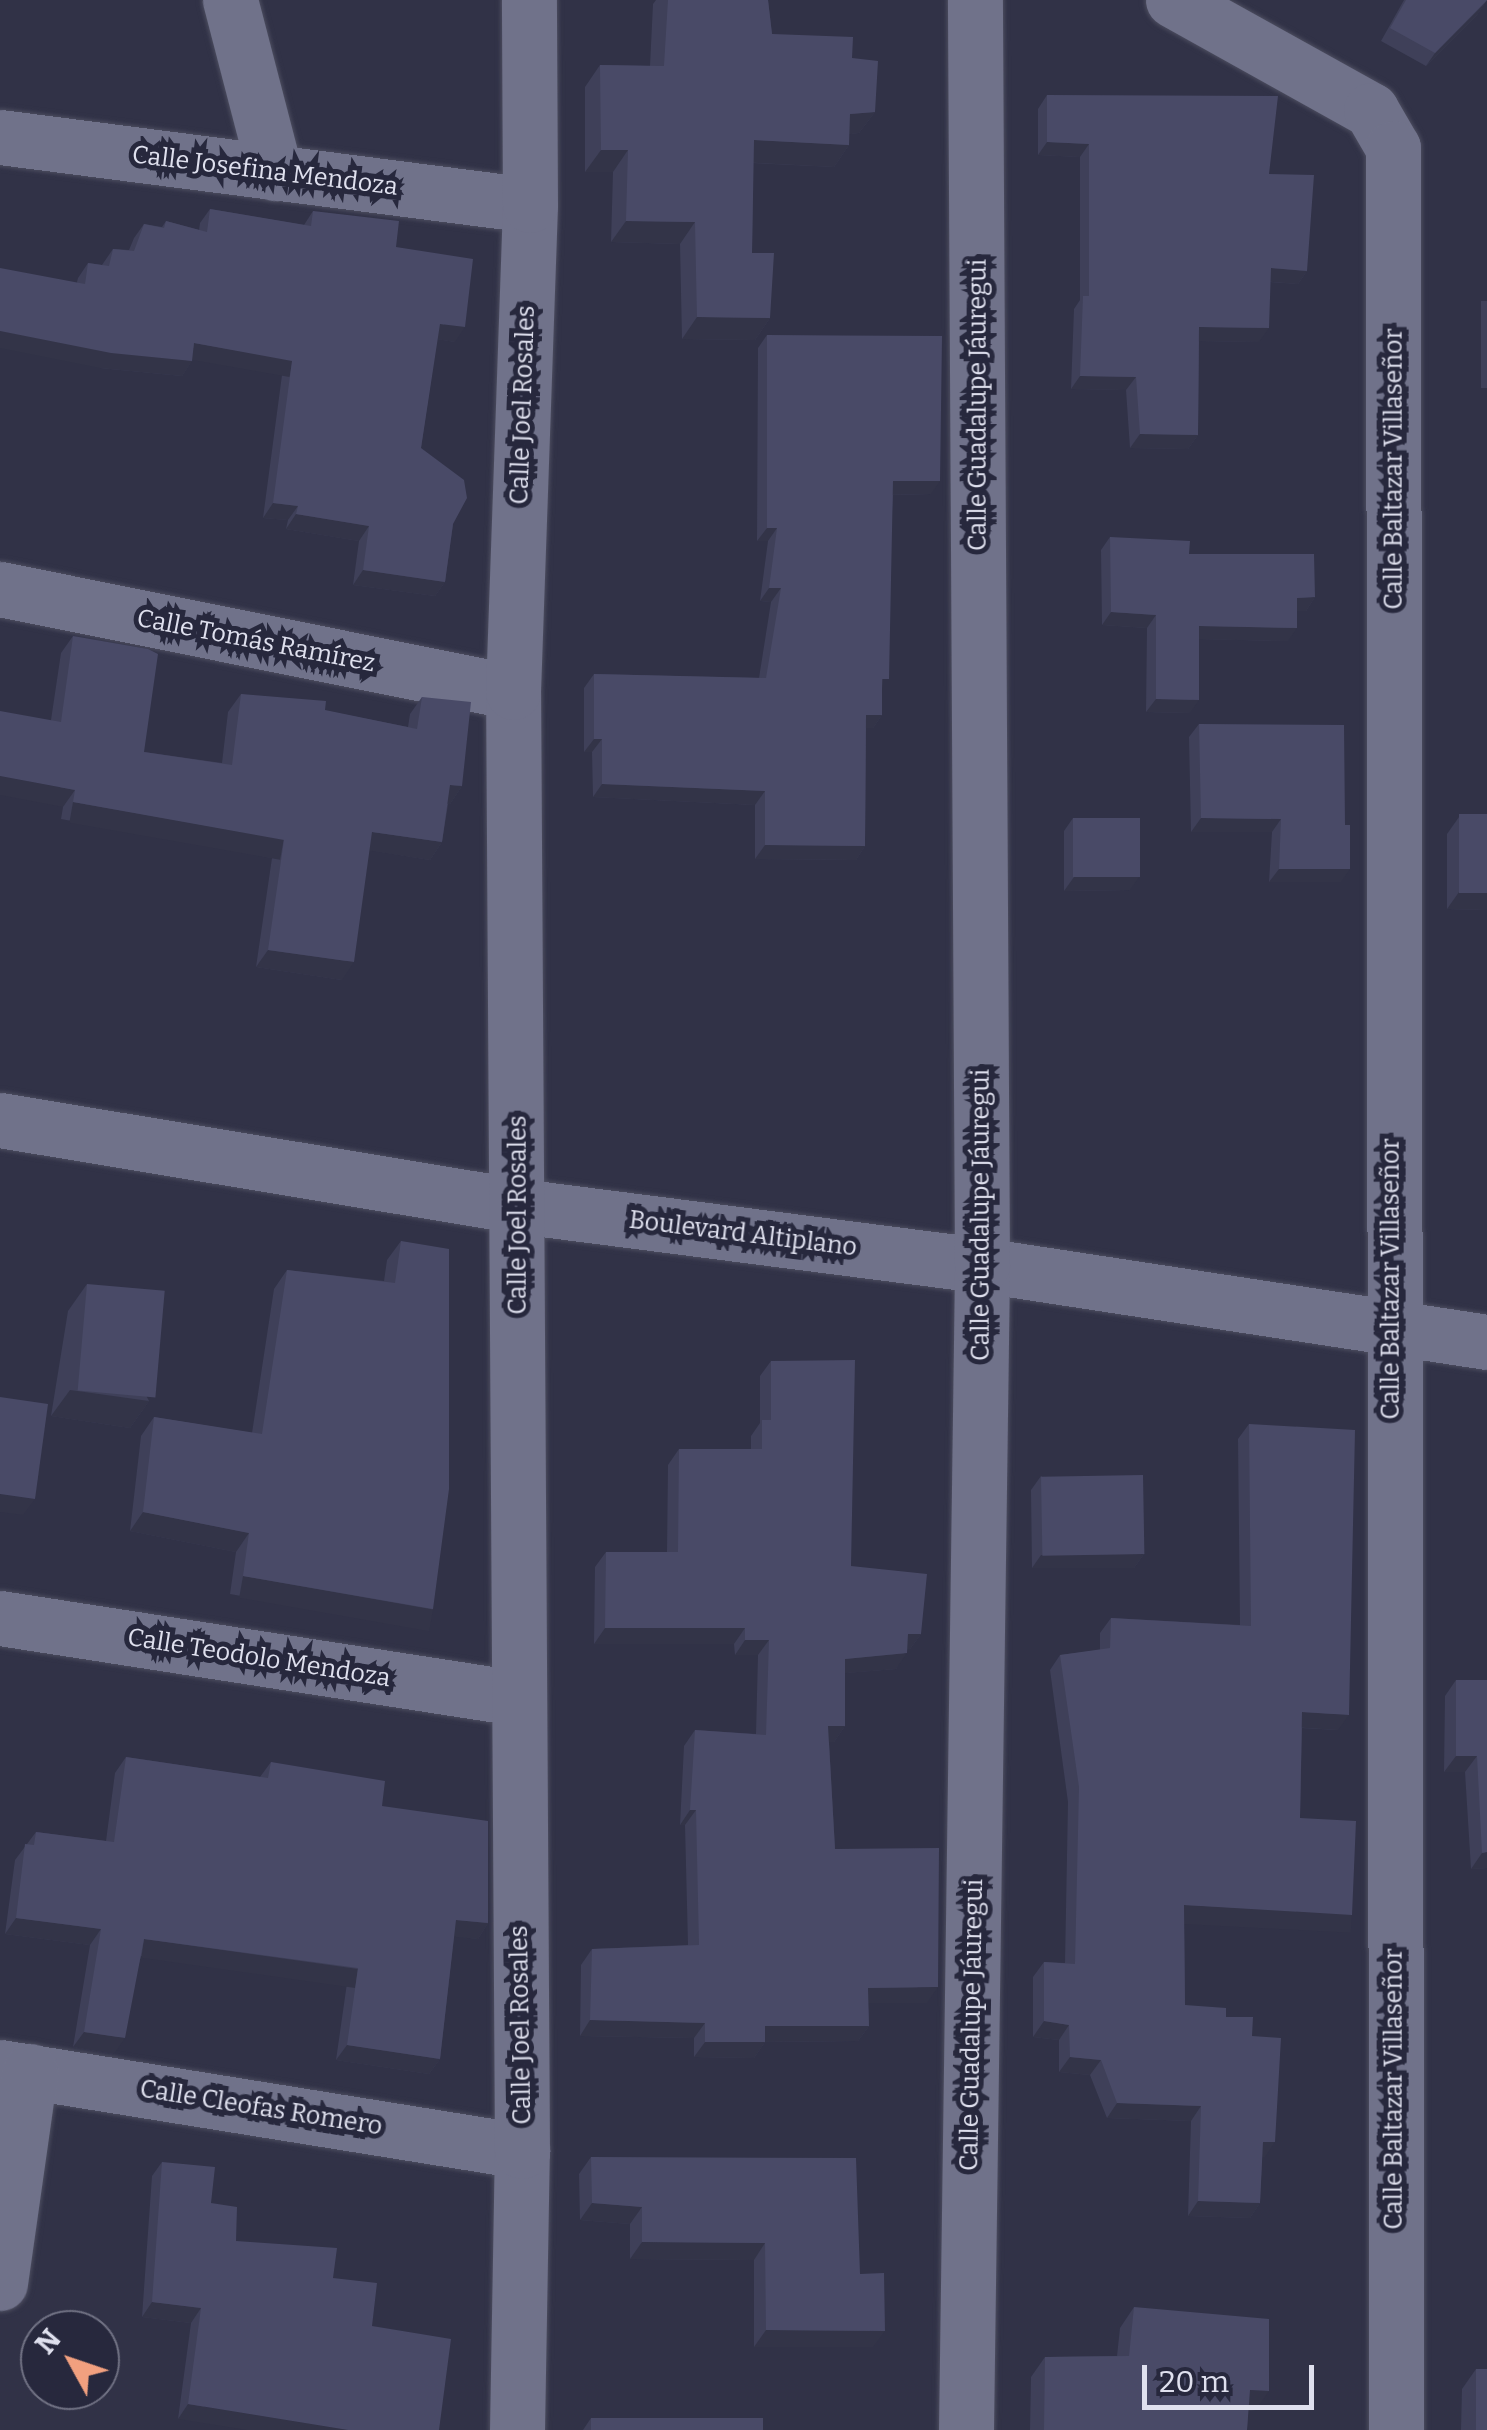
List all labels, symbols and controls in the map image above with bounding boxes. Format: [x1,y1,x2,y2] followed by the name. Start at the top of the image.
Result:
[130,140,400,202] street label: Calle Josefina Mendoza
[963,259,993,551] street label: Calle Guadalupe Jáuregui
[505,305,541,505] street label: Calle Joel Rosales
[1379,328,1409,610] street label: Calle Baltazar Villaseñor
[134,603,378,679] street label: Calle Tomás Ramírez
[966,1069,996,1361] street label: Calle Guadalupe Jáuregui
[503,1115,533,1315] street label: Calle Joel Rosales
[1376,1138,1406,1420] street label: Calle Baltazar Villaseñor
[627,1205,859,1263] street label: Boulevard Altiplano
[125,1622,393,1694] street label: Calle Teodolo Mendoza
[954,1879,990,2171] street label: Calle Guadalupe Jáuregui
[504,1925,538,2125] street label: Calle Joel Rosales
[1379,1948,1409,2230] street label: Calle Baltazar Villaseñor
[138,2074,384,2142] street label: Calle Cleofas Romero
[20,2310,120,2410] north arrow
[29,2323,68,2361] text: N
[1147,2345,1320,2407] scale bar
[1159,2364,1229,2400] text: 20 m

